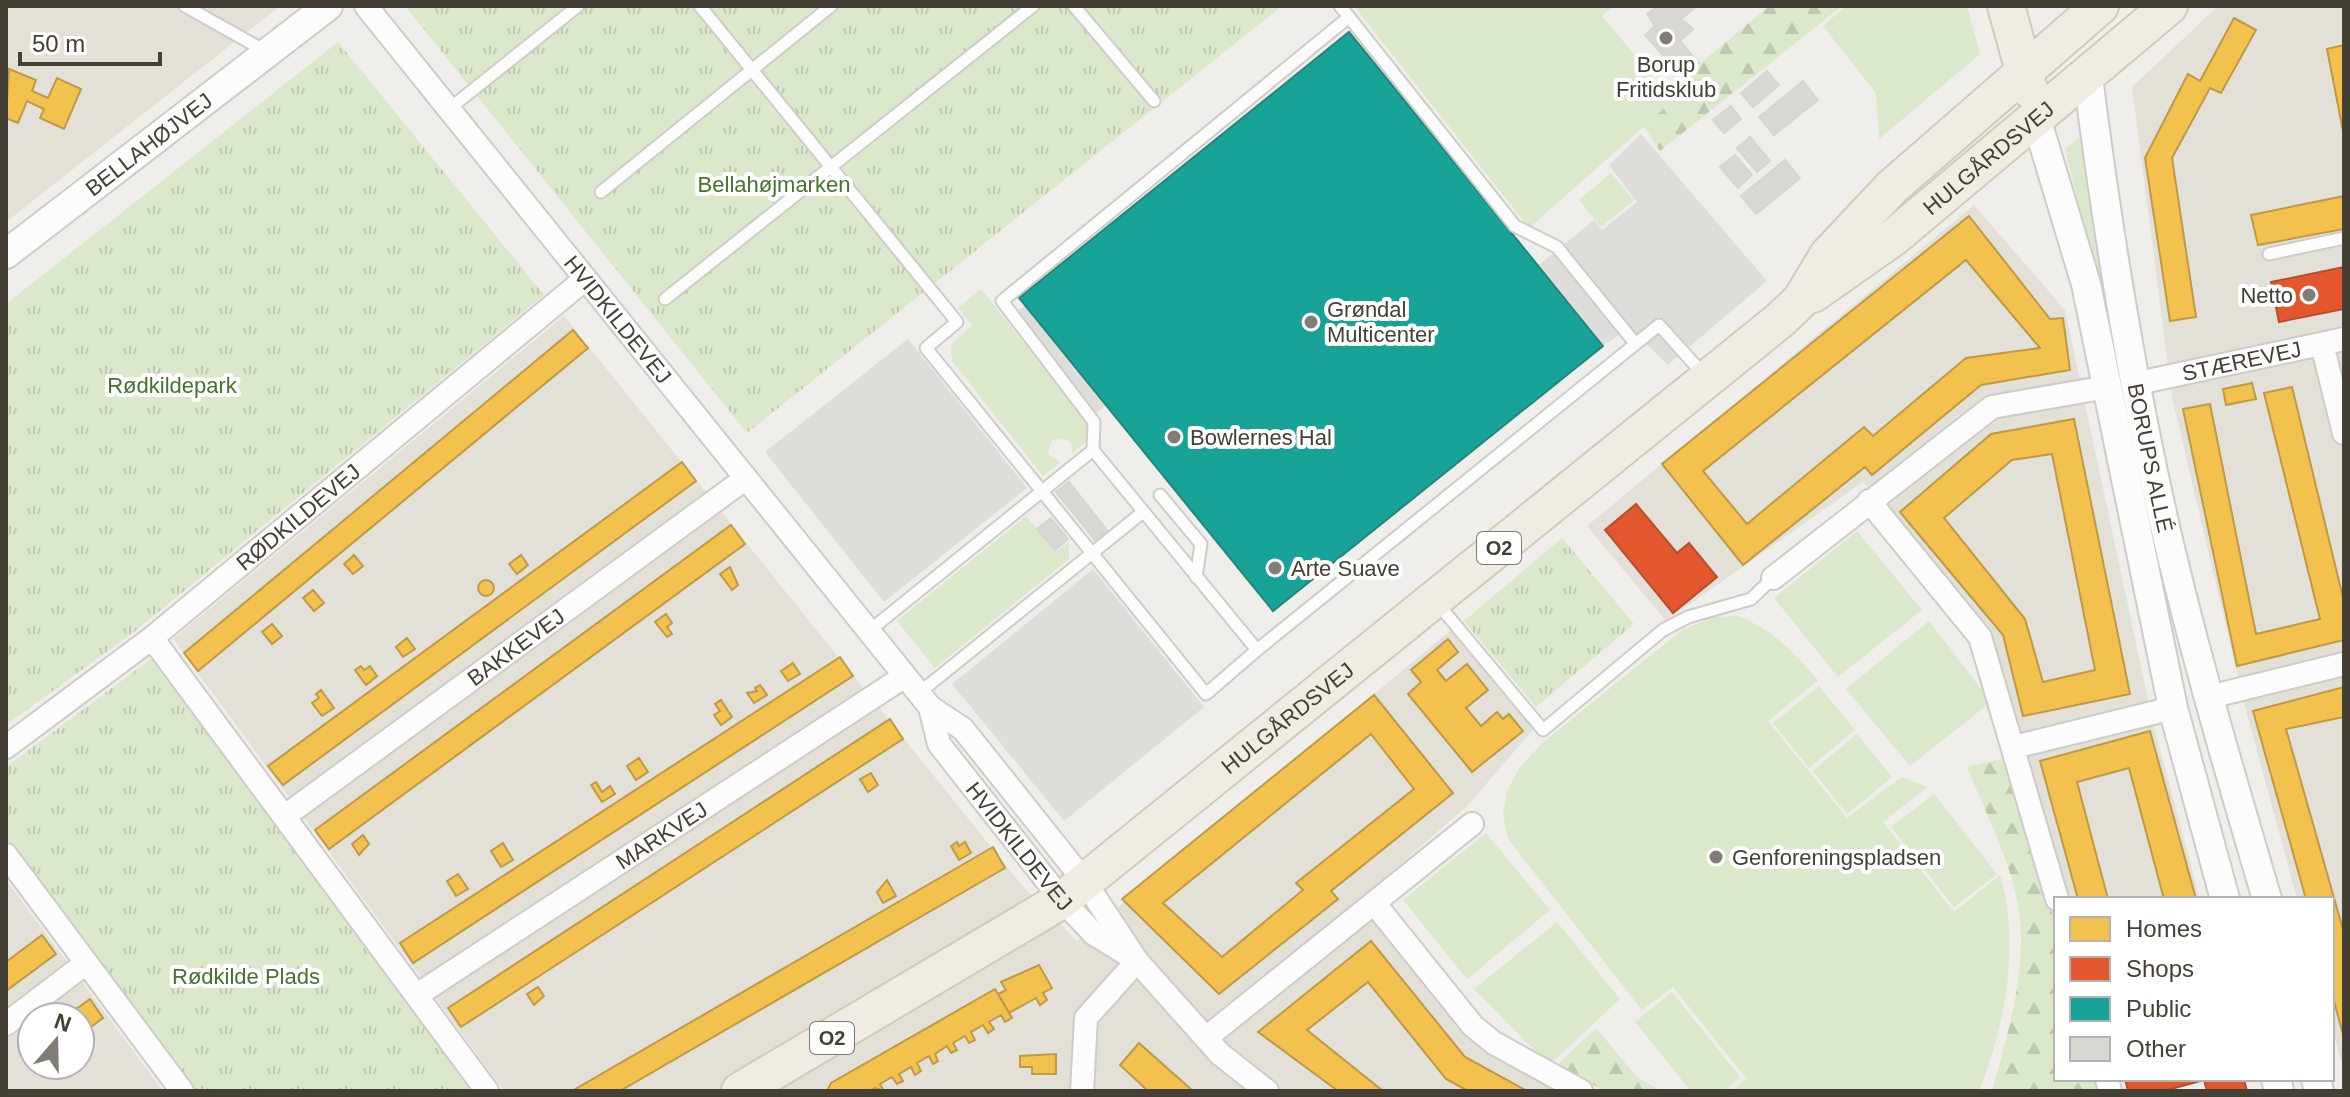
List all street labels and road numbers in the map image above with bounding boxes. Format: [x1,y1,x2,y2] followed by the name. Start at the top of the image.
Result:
[80,88,217,201] street label: BELLAHØJVEJ
[1918,96,2058,220] street label: HULGÅRDSVEJ
[559,250,677,388] street label: HVIDKILDEVEJ
[2180,336,2303,386] street label: STÆREVEJ
[2123,381,2178,535] street label: BORUPS ALLÉ
[231,458,365,575] street label: RØDKILDEVEJ
[1477,532,1521,564] road number: O2
[462,603,569,691] street label: BAKKEVEJ
[1216,657,1358,779] street label: HULGÅRDSVEJ
[961,777,1078,916] street label: HVIDKILDEVEJ
[611,796,712,874] street label: MARKVEJ
[810,1022,854,1054] road number: O2

